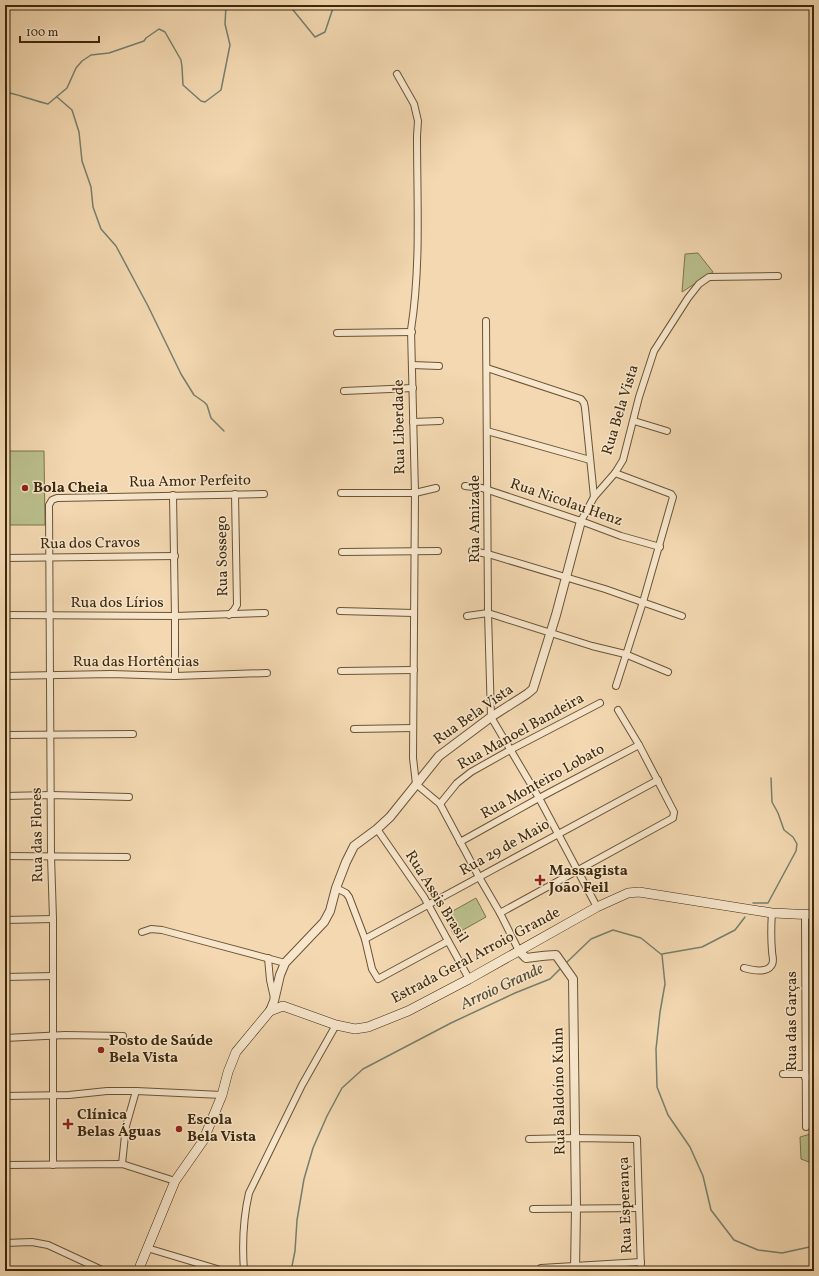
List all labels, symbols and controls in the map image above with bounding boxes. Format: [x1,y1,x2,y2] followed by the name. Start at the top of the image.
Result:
[20,18,99,44] scale bar
[26,25,59,41] text: 100 m
[597,362,645,458] street label: Rua Bela Vista
[389,379,411,475] street label: Rua Liberdade
[129,470,251,494] street label: Rua Amor Perfeito
[507,474,625,532] street label: Rua Nicolau Henz
[465,475,486,563] street label: Rua Amizade
[33,478,108,499] place label: Bola Cheia
[20,483,30,493] marker: Bola Cheia
[212,515,234,597] street label: Rua Sossego
[40,533,140,555] street label: Rua dos Cravos
[70,593,164,614] street label: Rua dos Lírios
[73,652,199,673] street label: Rua das Hortências
[430,680,518,750] street label: Rua Bela Vista
[454,688,588,776] street label: Rua Manoel Bandeira
[477,739,609,825] street label: Rua Monteiro Lobato
[27,787,49,883] street label: Rua das Flores
[456,814,554,882] street label: Rua 29 de Maio
[399,847,473,947] street label: Rua Assis Brasil
[548,861,628,899] place label: Massagista João Feil
[534,874,546,886] marker: Massagista João Feil
[389,904,563,1008] street label: Estrada Geral Arroio Grande
[457,959,547,1015] water label: Arroio Grande
[782,971,803,1071] street label: Rua das Garças
[548,1027,572,1155] street label: Rua Baldoíno Kuhn
[109,1031,213,1069] place label: Posto de Saúde Bela Vista
[96,1045,106,1055] marker: Posto de Saúde Bela Vista
[77,1105,161,1143] place label: Clínica Belas Águas
[187,1110,256,1148] place label: Escola Bela Vista
[62,1118,74,1130] marker: Clínica Belas Águas
[174,1124,184,1134] marker: Escola Bela Vista
[614,1156,638,1254] street label: Rua Esperança

